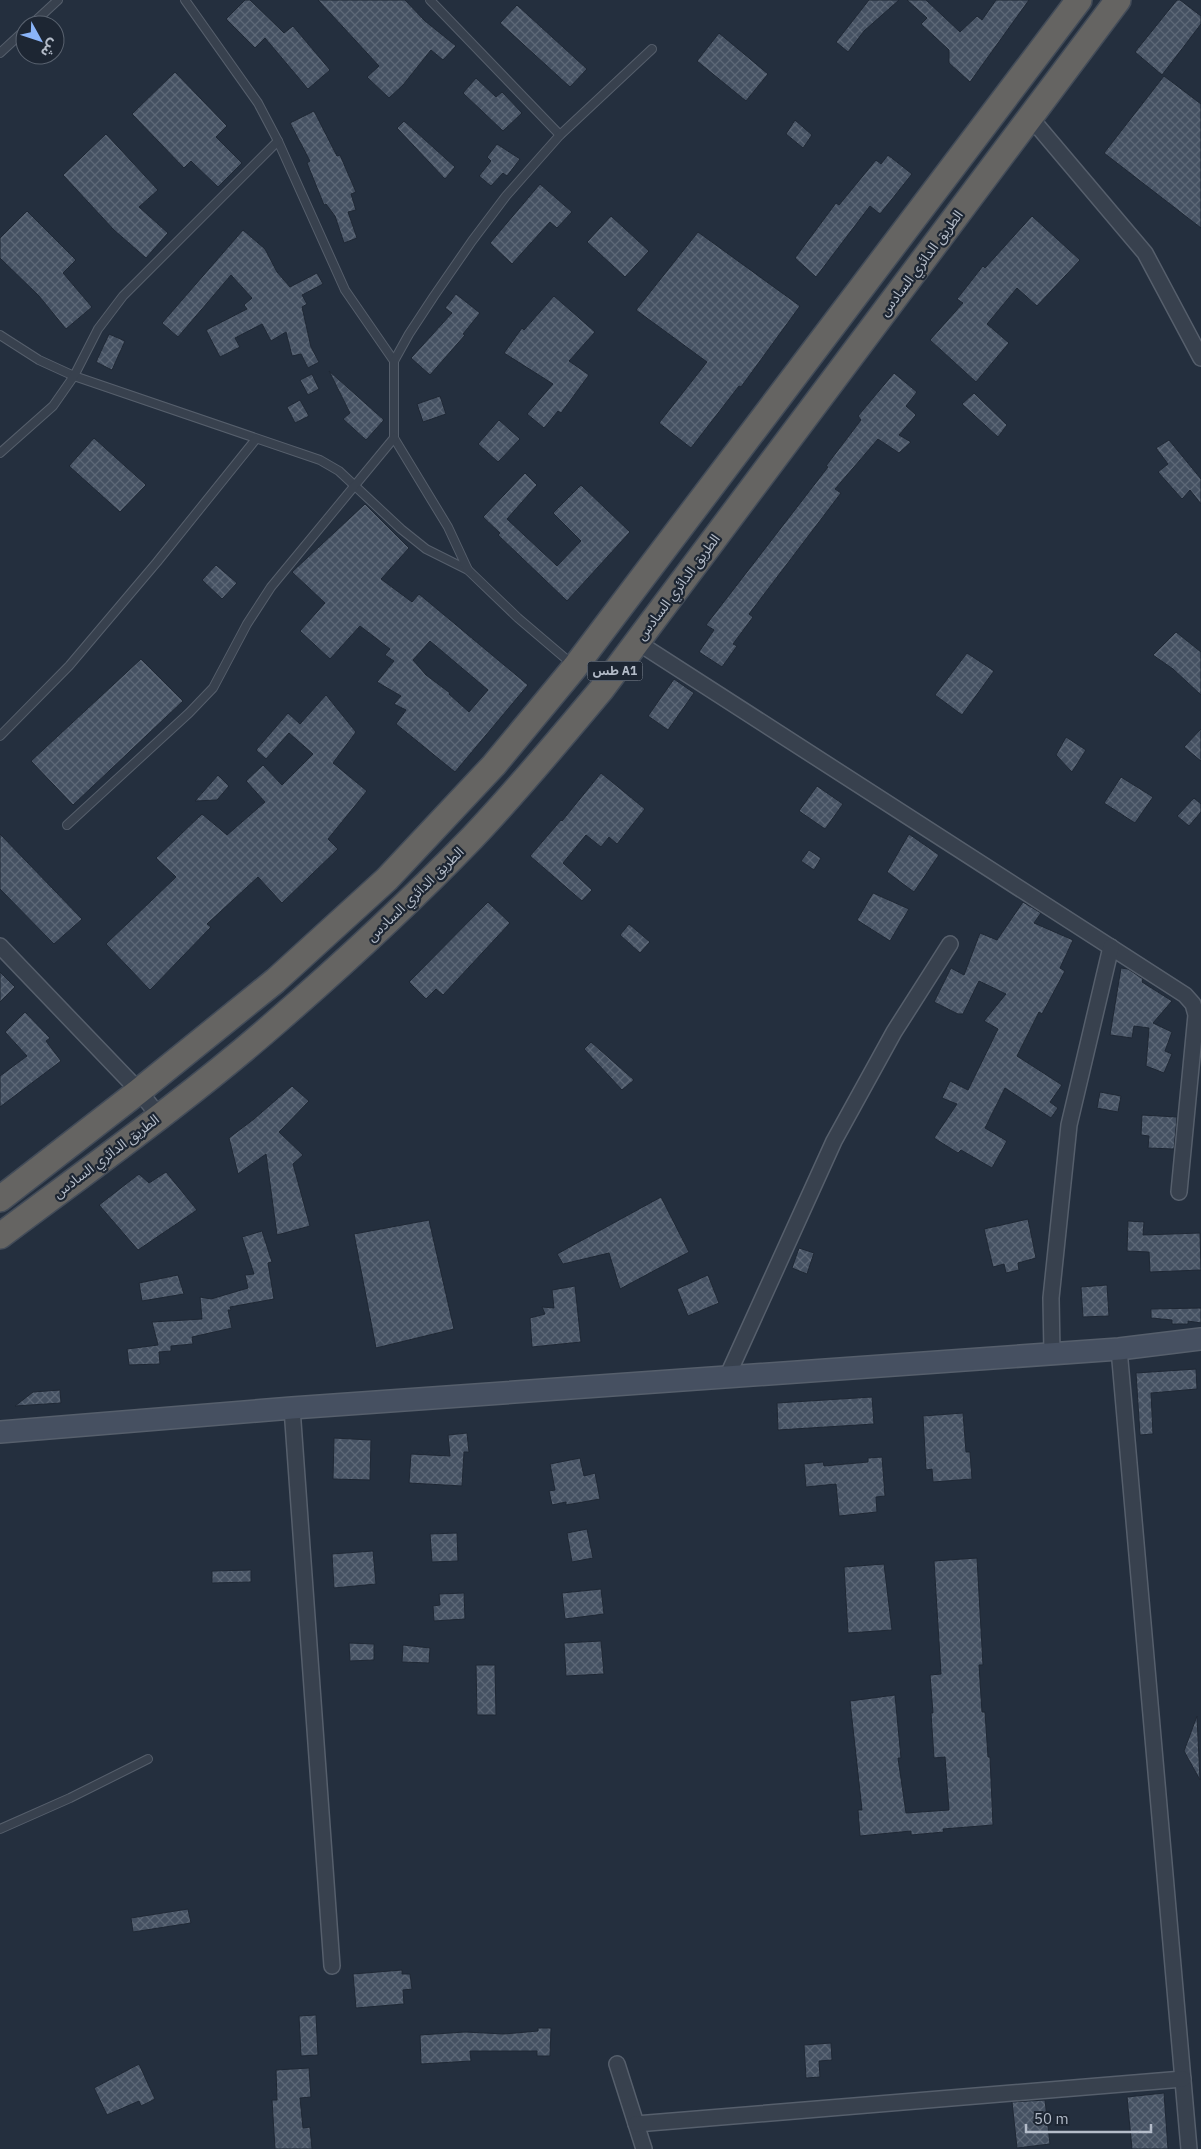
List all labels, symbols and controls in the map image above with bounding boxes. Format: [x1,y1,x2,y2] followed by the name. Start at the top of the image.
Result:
[15,15,65,65] north arrow
[37,35,63,61] text: ش
[875,206,969,321] street label: الطريق الدائري السادس
[632,530,726,645] street label: الطريق الدائري السادس
[588,661,642,680] road number: طس A1
[363,843,469,947] street label: الطريق الدائري السادس
[49,1110,164,1204] street label: الطريق الدائري السادس
[1026,2102,1151,2134] scale bar
[1034,2109,1069,2128] text: 50 m

